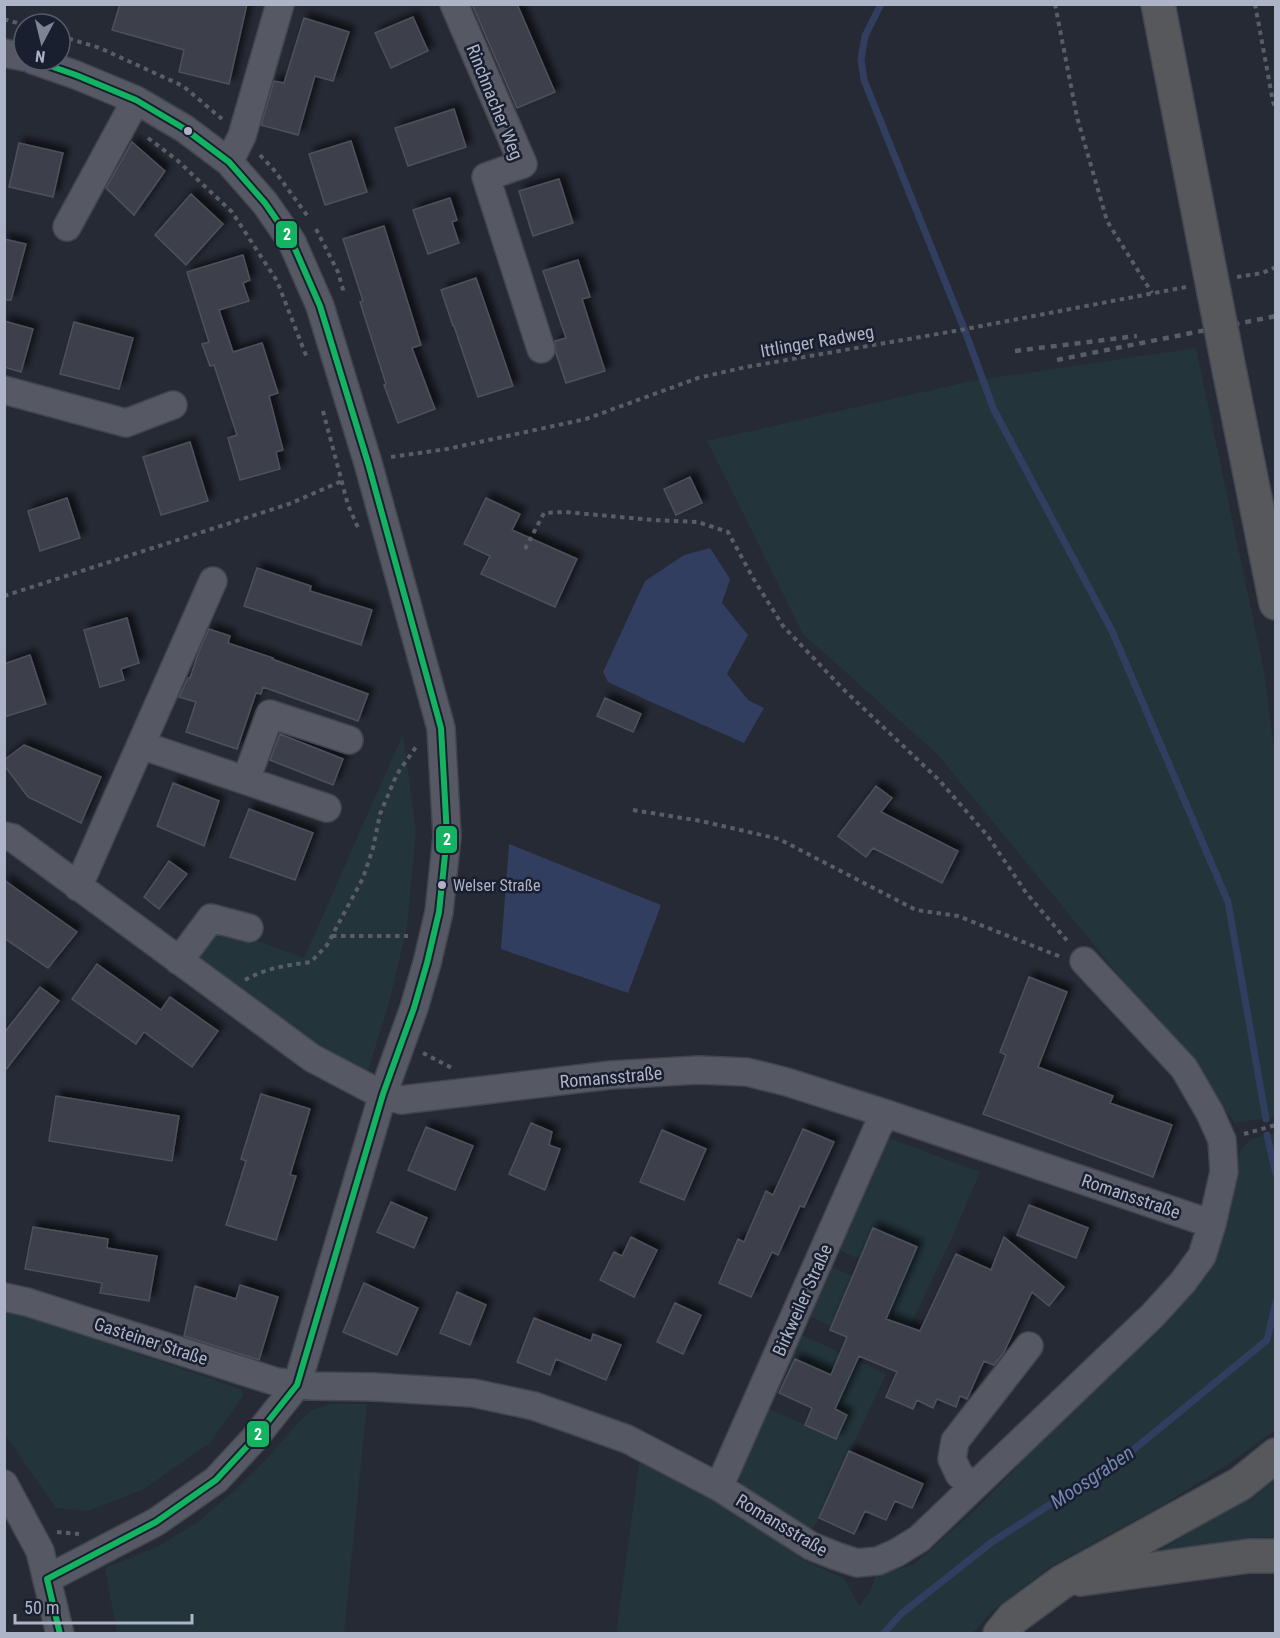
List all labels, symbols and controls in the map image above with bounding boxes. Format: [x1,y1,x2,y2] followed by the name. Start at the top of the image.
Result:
[12,12,72,72] north arrow
[462,41,528,163] street label: Rinchnacher Weg
[34,46,46,66] text: N
[182,125,194,137] unlabelled marker
[275,220,298,249] line badge: 2
[283,225,291,244] text: 2
[758,321,876,361] street label: Ittlinger Radweg
[435,825,458,854] line badge: 2
[443,830,451,849] text: 2
[453,876,541,895] place label: Welser Straße
[436,879,448,891] marker: Welser Straße
[559,1062,663,1092] street label: Romansstraße
[1079,1169,1183,1223] street label: Romansstraße
[768,1241,836,1359] street label: Birkweiler Straße
[91,1313,211,1369] street label: Gasteiner Straße
[246,1420,270,1448] line badge: 2
[254,1425,262,1444] text: 2
[1046,1440,1138,1514] water label: Moosgraben
[733,1490,831,1560] street label: Romansstraße
[15,1587,192,1625] scale bar
[24,1597,59,1618] text: 50 m

